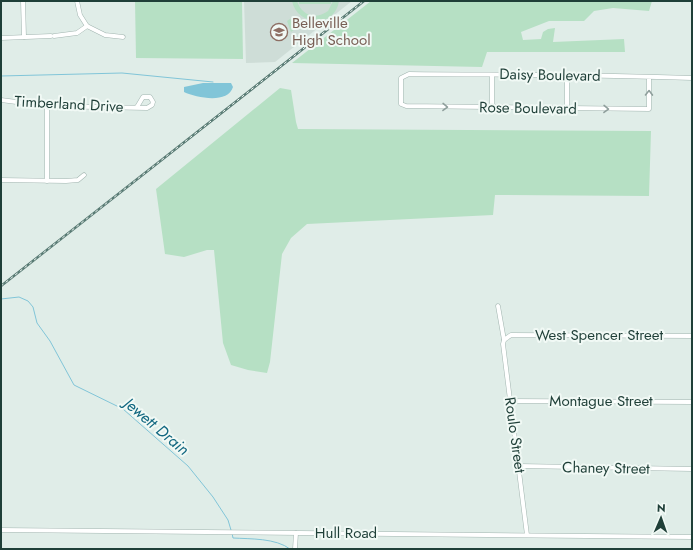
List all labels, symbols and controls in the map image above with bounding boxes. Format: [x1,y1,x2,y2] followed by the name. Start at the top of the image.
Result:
[292,12,371,51] place label: Belleville High School
[269,22,289,42] school or university icon: Belleville High School
[499,63,601,87] street label: Daisy Boulevard
[14,90,124,118] street label: Timberland Drive
[645,90,653,96] one-way arrow
[479,96,577,120] street label: Rose Boulevard
[442,103,448,111] one-way arrow
[603,105,609,113] one-way arrow
[535,324,664,346] street label: West Spencer Street
[117,390,194,461] water label: Jewett Drain
[549,390,653,412] street label: Montague Street
[499,396,531,475] street label: Roulo Street
[562,456,650,480] street label: Chaney Street
[641,498,681,538] north arrow
[657,500,666,516] text: N
[315,522,377,544] street label: Hull Road

